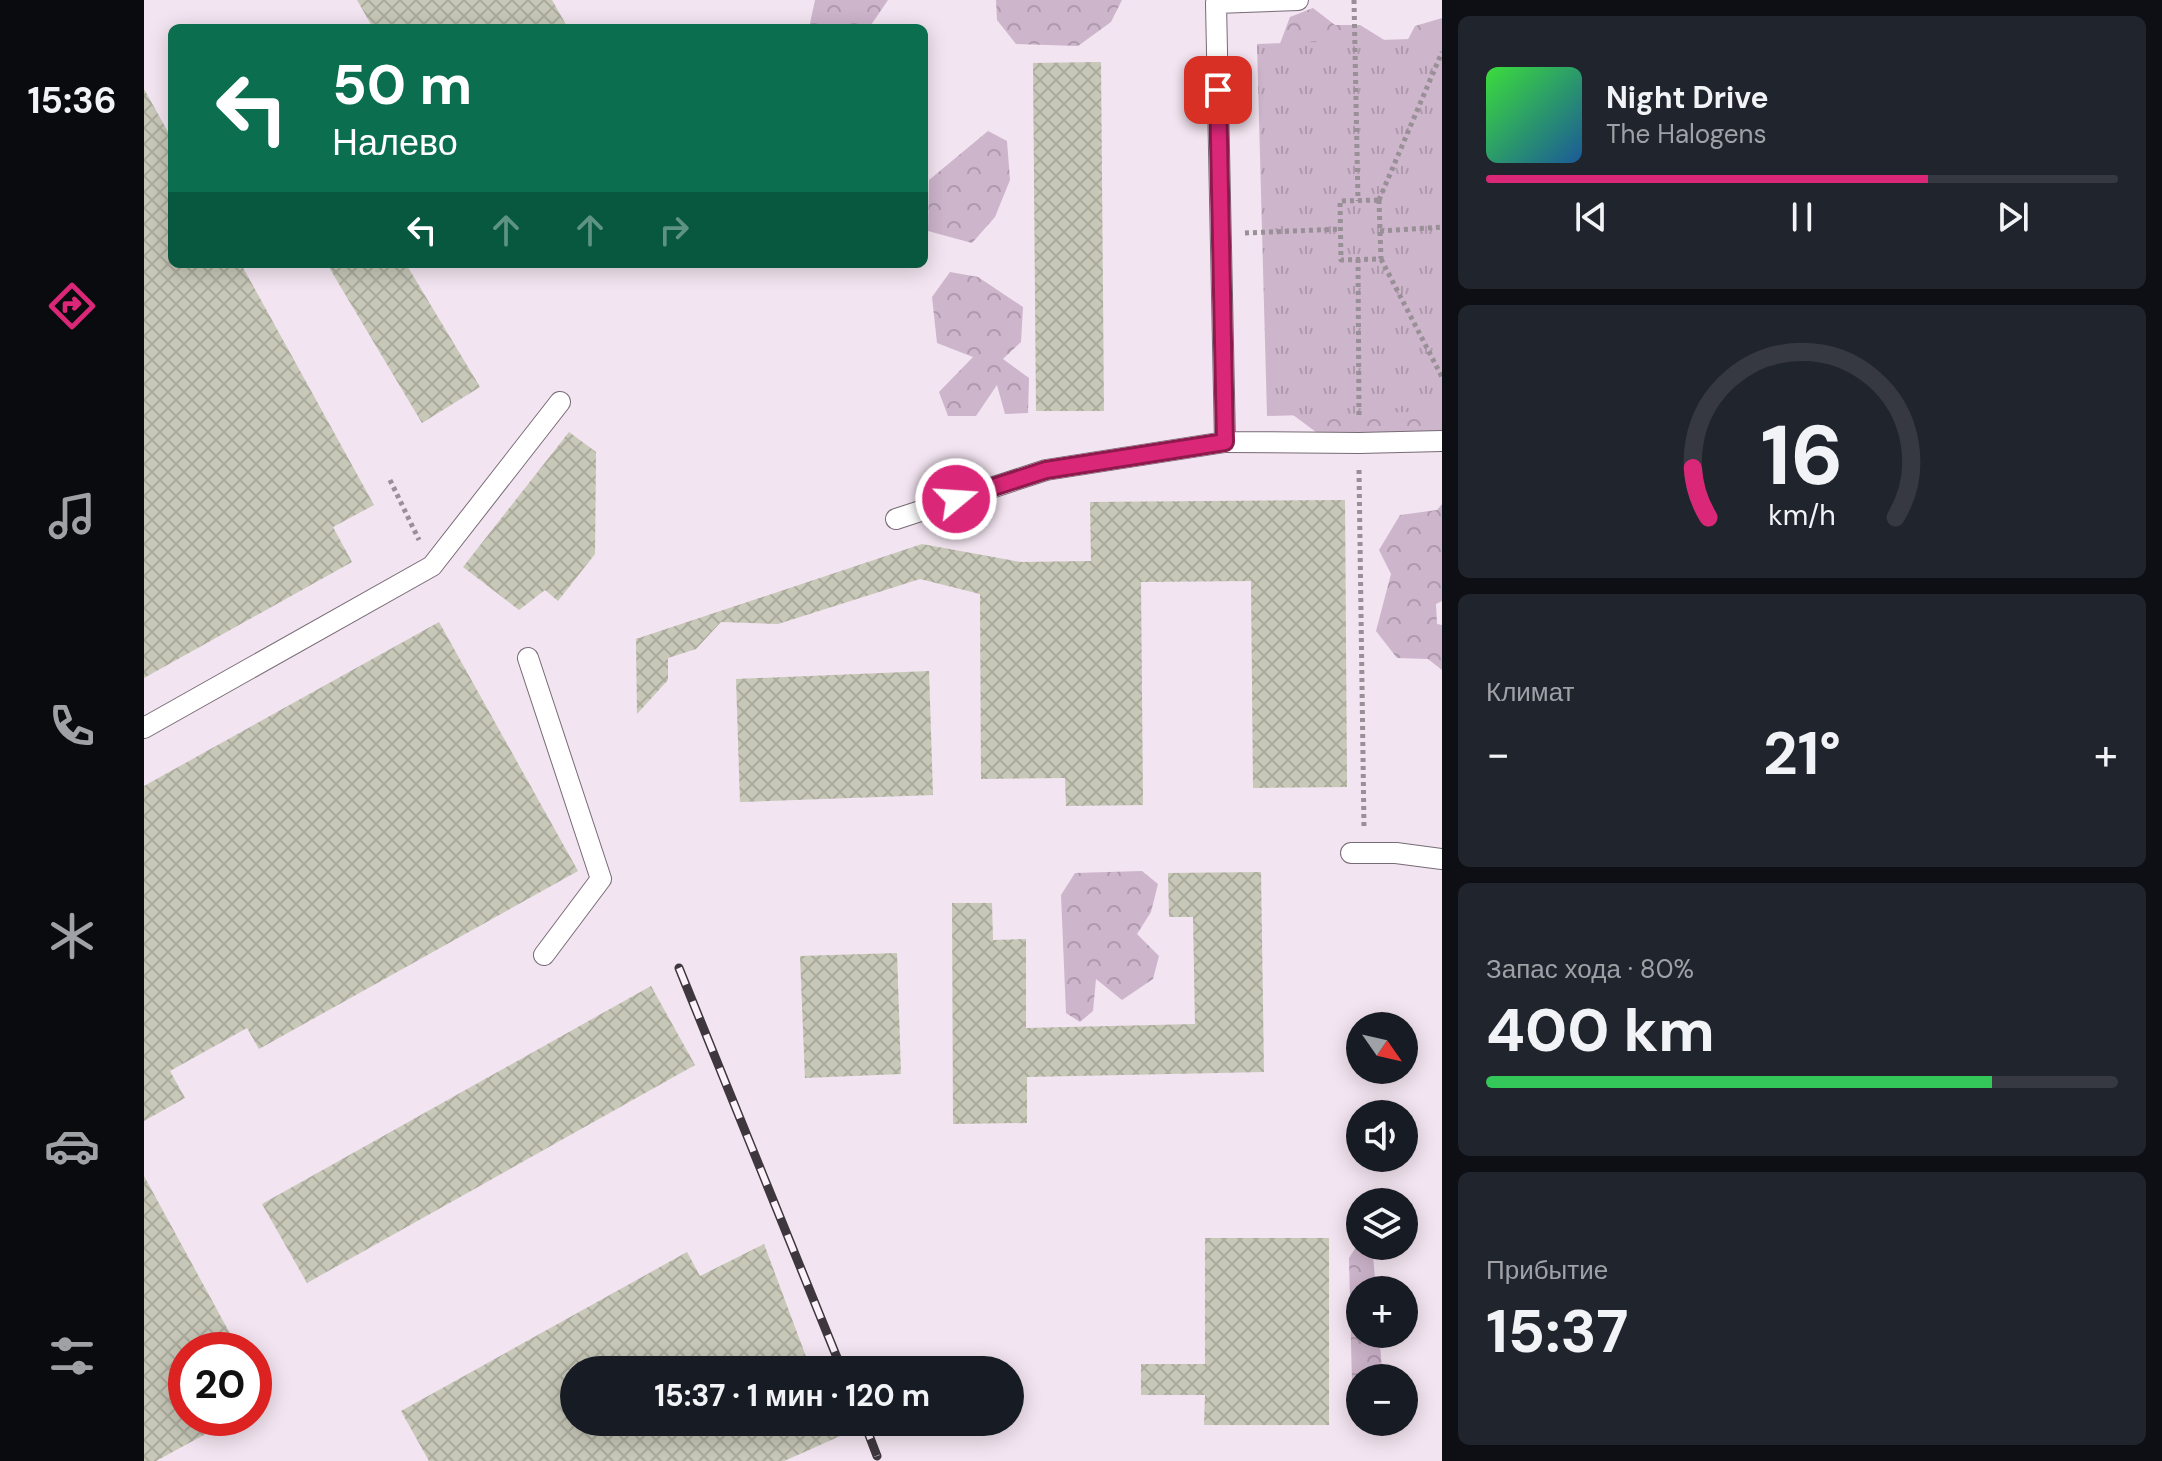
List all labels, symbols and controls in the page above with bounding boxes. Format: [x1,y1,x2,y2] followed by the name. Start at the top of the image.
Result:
[332,48,472,121] text: 50 m
[200,56,304,160] icon: left
[1184,56,1252,124] pin
[1196,68,1240,112] icon: arrive
[27,77,117,124] text: 15:36
[1606,78,1769,117] text: Night Drive
[1606,117,1766,151] text: The Halogens
[332,119,458,166] text: Налево
[1569,195,1613,239] icon: previous
[1780,195,1824,239] icon: pause
[1991,195,2035,239] icon: next
[400,208,444,252] icon: left
[484,208,528,252] icon: ahead
[568,208,612,252] icon: ahead
[652,208,696,252] icon: right
[44,278,100,334] icon: directions
[1760,400,1844,509] text: 16
[914,457,998,541] position arrow
[44,488,100,544] icon: music
[1768,497,1836,534] text: km/h
[1486,675,1575,709] text: Климат
[44,698,100,754] icon: phone
[1763,714,1841,793] text: 21°
[1486,725,1510,783] text: −
[2094,725,2118,783] text: +
[44,908,100,964] icon: climate
[1486,952,1694,986] text: Запас хода · 80%
[1486,991,1715,1070] text: 400 km
[1346,1012,1418,1084] north arrow
[1346,1012,1418,1436] map controls
[1346,1100,1418,1172] button: sound
[44,1118,100,1174] icon: car
[1346,1188,1418,1260] button: layers
[1486,1253,1608,1287] text: Прибытие
[1346,1276,1418,1348] button: +
[1486,1292,1628,1371] text: 15:37
[44,1328,100,1384] icon: filters
[168,1332,272,1436] speed limit sign: 20
[1346,1364,1418,1436] button: −
[654,1376,930,1415] text: 15:37 · 1 мин · 120 m

